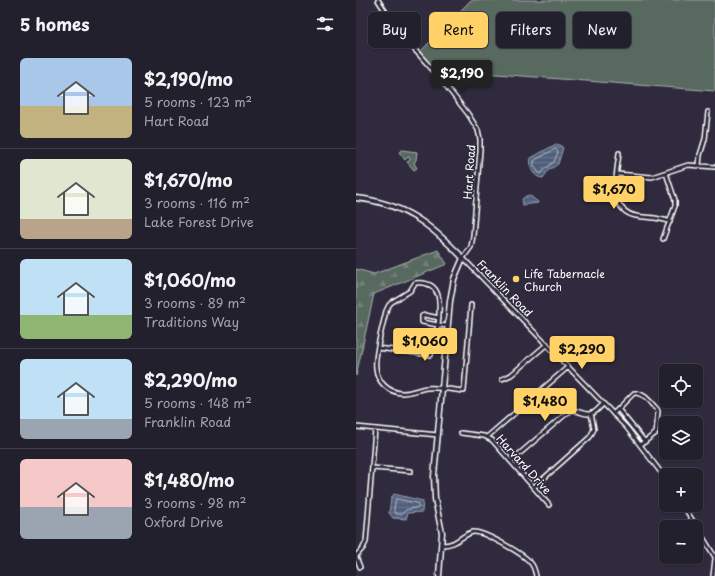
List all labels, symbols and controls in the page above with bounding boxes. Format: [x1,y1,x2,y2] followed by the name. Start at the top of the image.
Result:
[20,11,90,37] text: 5 homes
[368,12,421,48] chip: Buy
[429,12,488,48] chip: Rent
[496,12,565,48] chip: Filters
[573,12,631,48] chip: New
[314,13,336,35] icon: filters
[429,60,495,94] pin: $2,190
[440,63,484,82] text: $2,190
[144,66,233,92] text: $2,190/mo
[52,74,100,122] icon: home
[144,92,252,111] text: 5 rooms · 123 m²
[144,111,209,130] text: Hart Road
[459,144,479,200] street label: Hart Road
[144,167,232,193] text: $1,670/mo
[52,175,100,223] icon: home
[581,176,647,210] pin: $1,670
[592,179,636,198] text: $1,670
[144,193,250,212] text: 3 rooms · 116 m²
[144,212,254,231] text: Lake Forest Drive
[473,256,537,320] street label: Franklin Road
[524,265,605,295] place label: Life Tabernacle Church
[144,267,236,293] text: $1,060/mo
[511,274,521,284] marker: Life Tabernacle Church
[52,275,100,323] icon: home
[144,293,246,312] text: 3 rooms · 89 m²
[144,312,239,331] text: Traditions Way
[392,328,458,362] pin: $1,060
[402,331,448,350] text: $1,060
[549,336,615,370] pin: $2,290
[559,339,605,358] text: $2,290
[659,364,703,564] map controls
[659,364,703,408] button: locate
[144,367,237,393] text: $2,290/mo
[52,375,100,423] icon: home
[512,388,578,422] pin: $1,480
[523,391,567,410] text: $1,480
[144,393,252,412] text: 5 rooms · 148 m²
[144,412,231,431] text: Franklin Road
[659,416,703,460] button: layers
[492,430,556,498] street label: Harvard Drive
[144,467,234,493] text: $1,480/mo
[659,468,703,512] button: +
[52,475,100,523] icon: home
[144,493,246,512] text: 3 rooms · 98 m²
[144,512,223,531] text: Oxford Drive
[659,520,703,564] button: −

